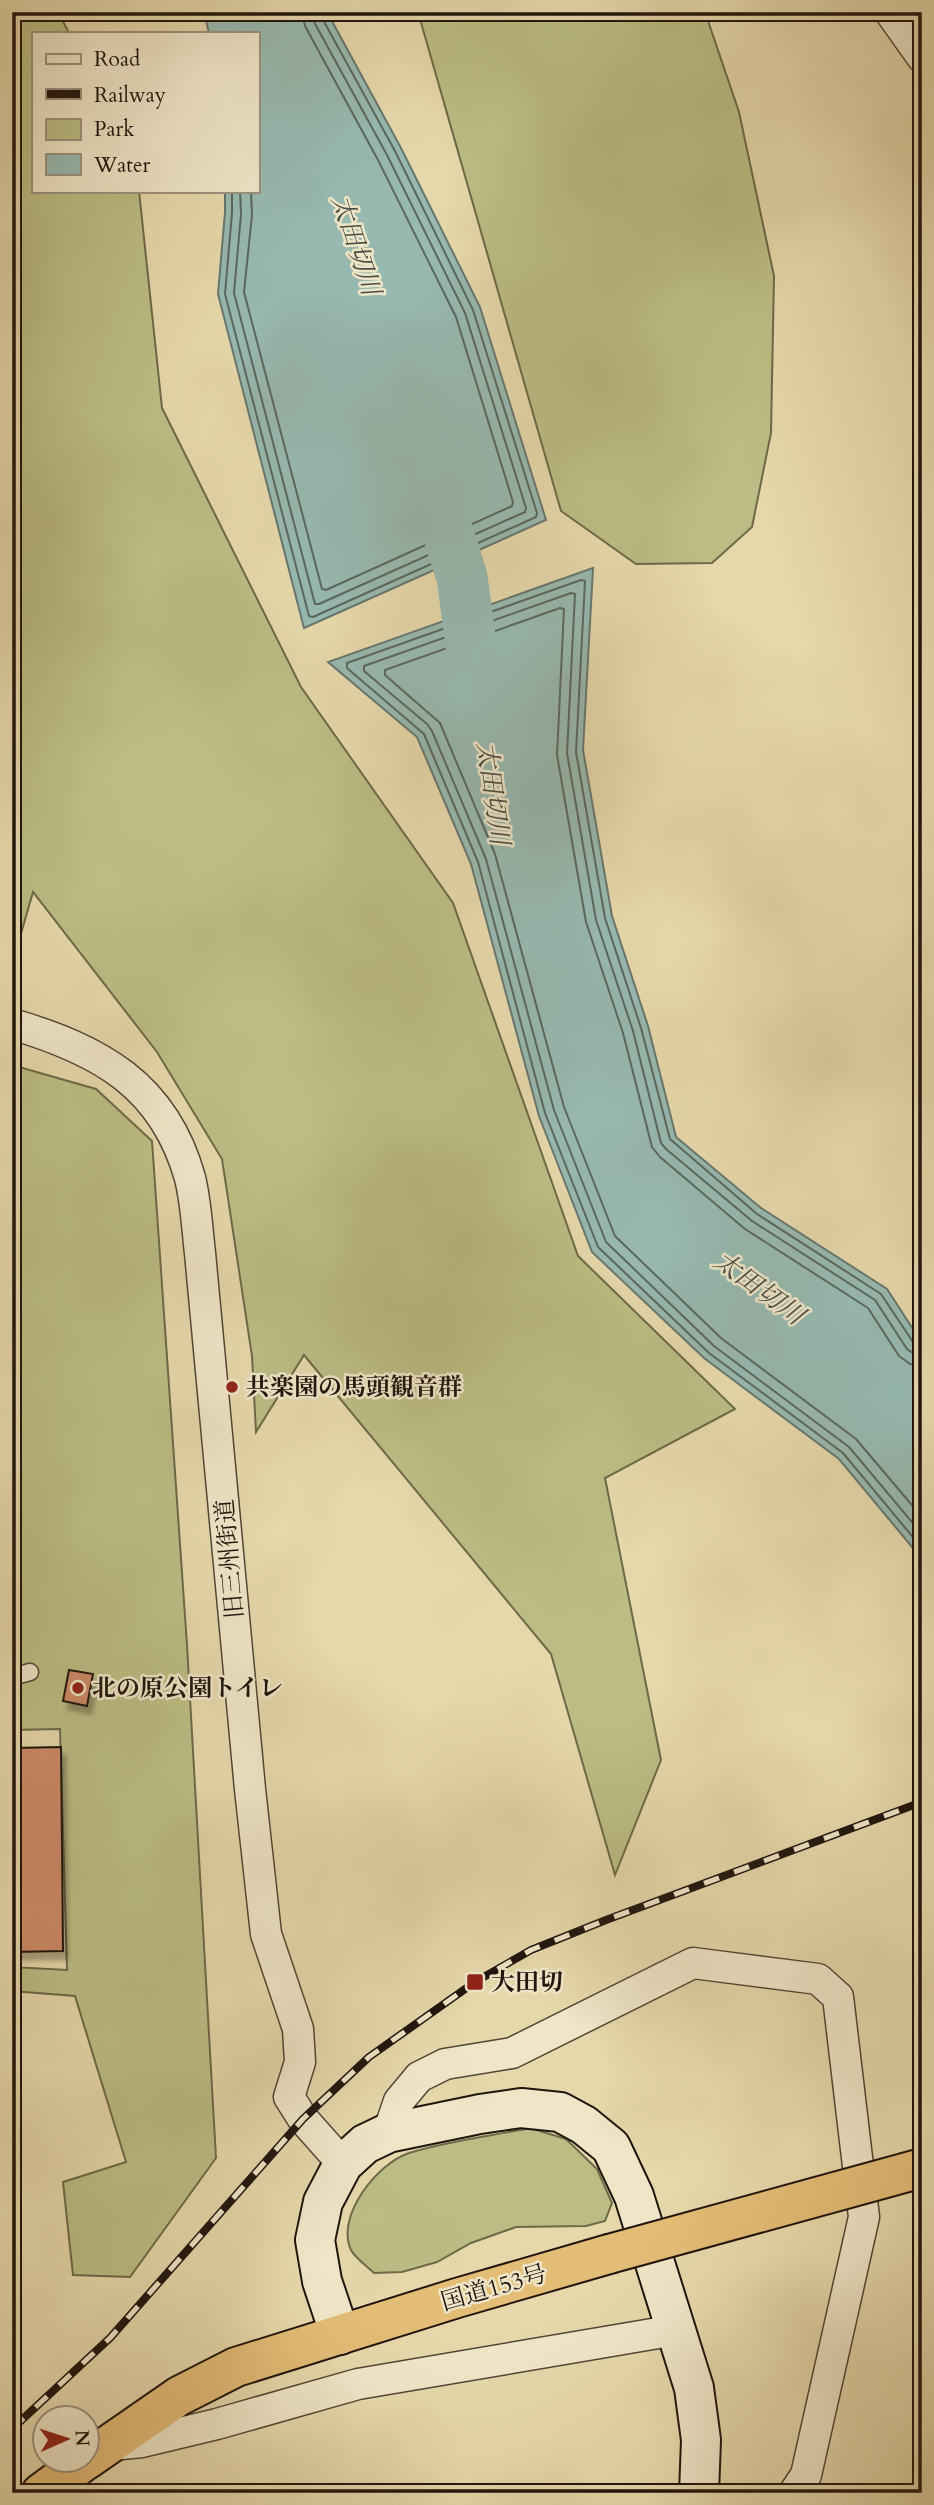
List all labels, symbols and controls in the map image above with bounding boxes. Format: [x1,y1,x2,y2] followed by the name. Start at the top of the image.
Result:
[32,32,259,192] legend
[94,45,140,74] text: Road
[94,81,166,110] text: Railway
[94,115,135,144] text: Park
[93,151,150,180] text: Water
[323,190,390,303] water label: 太田切川
[468,739,518,850] water label: 太田切川
[707,1243,814,1334] water label: 太田切川
[246,1371,462,1404] place label: 共楽園の馬頭観音群
[224,1379,240,1395] marker: 共楽園の馬頭観音群
[208,1498,252,1620] street label: 旧三州街道
[92,1672,283,1705] place label: 北の原公園トイレ
[70,1680,86,1696] marker: 北の原公園トイレ
[491,1966,563,1999] place label: 大田切
[465,1972,485,1992] marker: 大田切
[437,2257,551,2319] street label: 国道153号
[32,2404,102,2474] north arrow
[69,2429,95,2448] text: N

